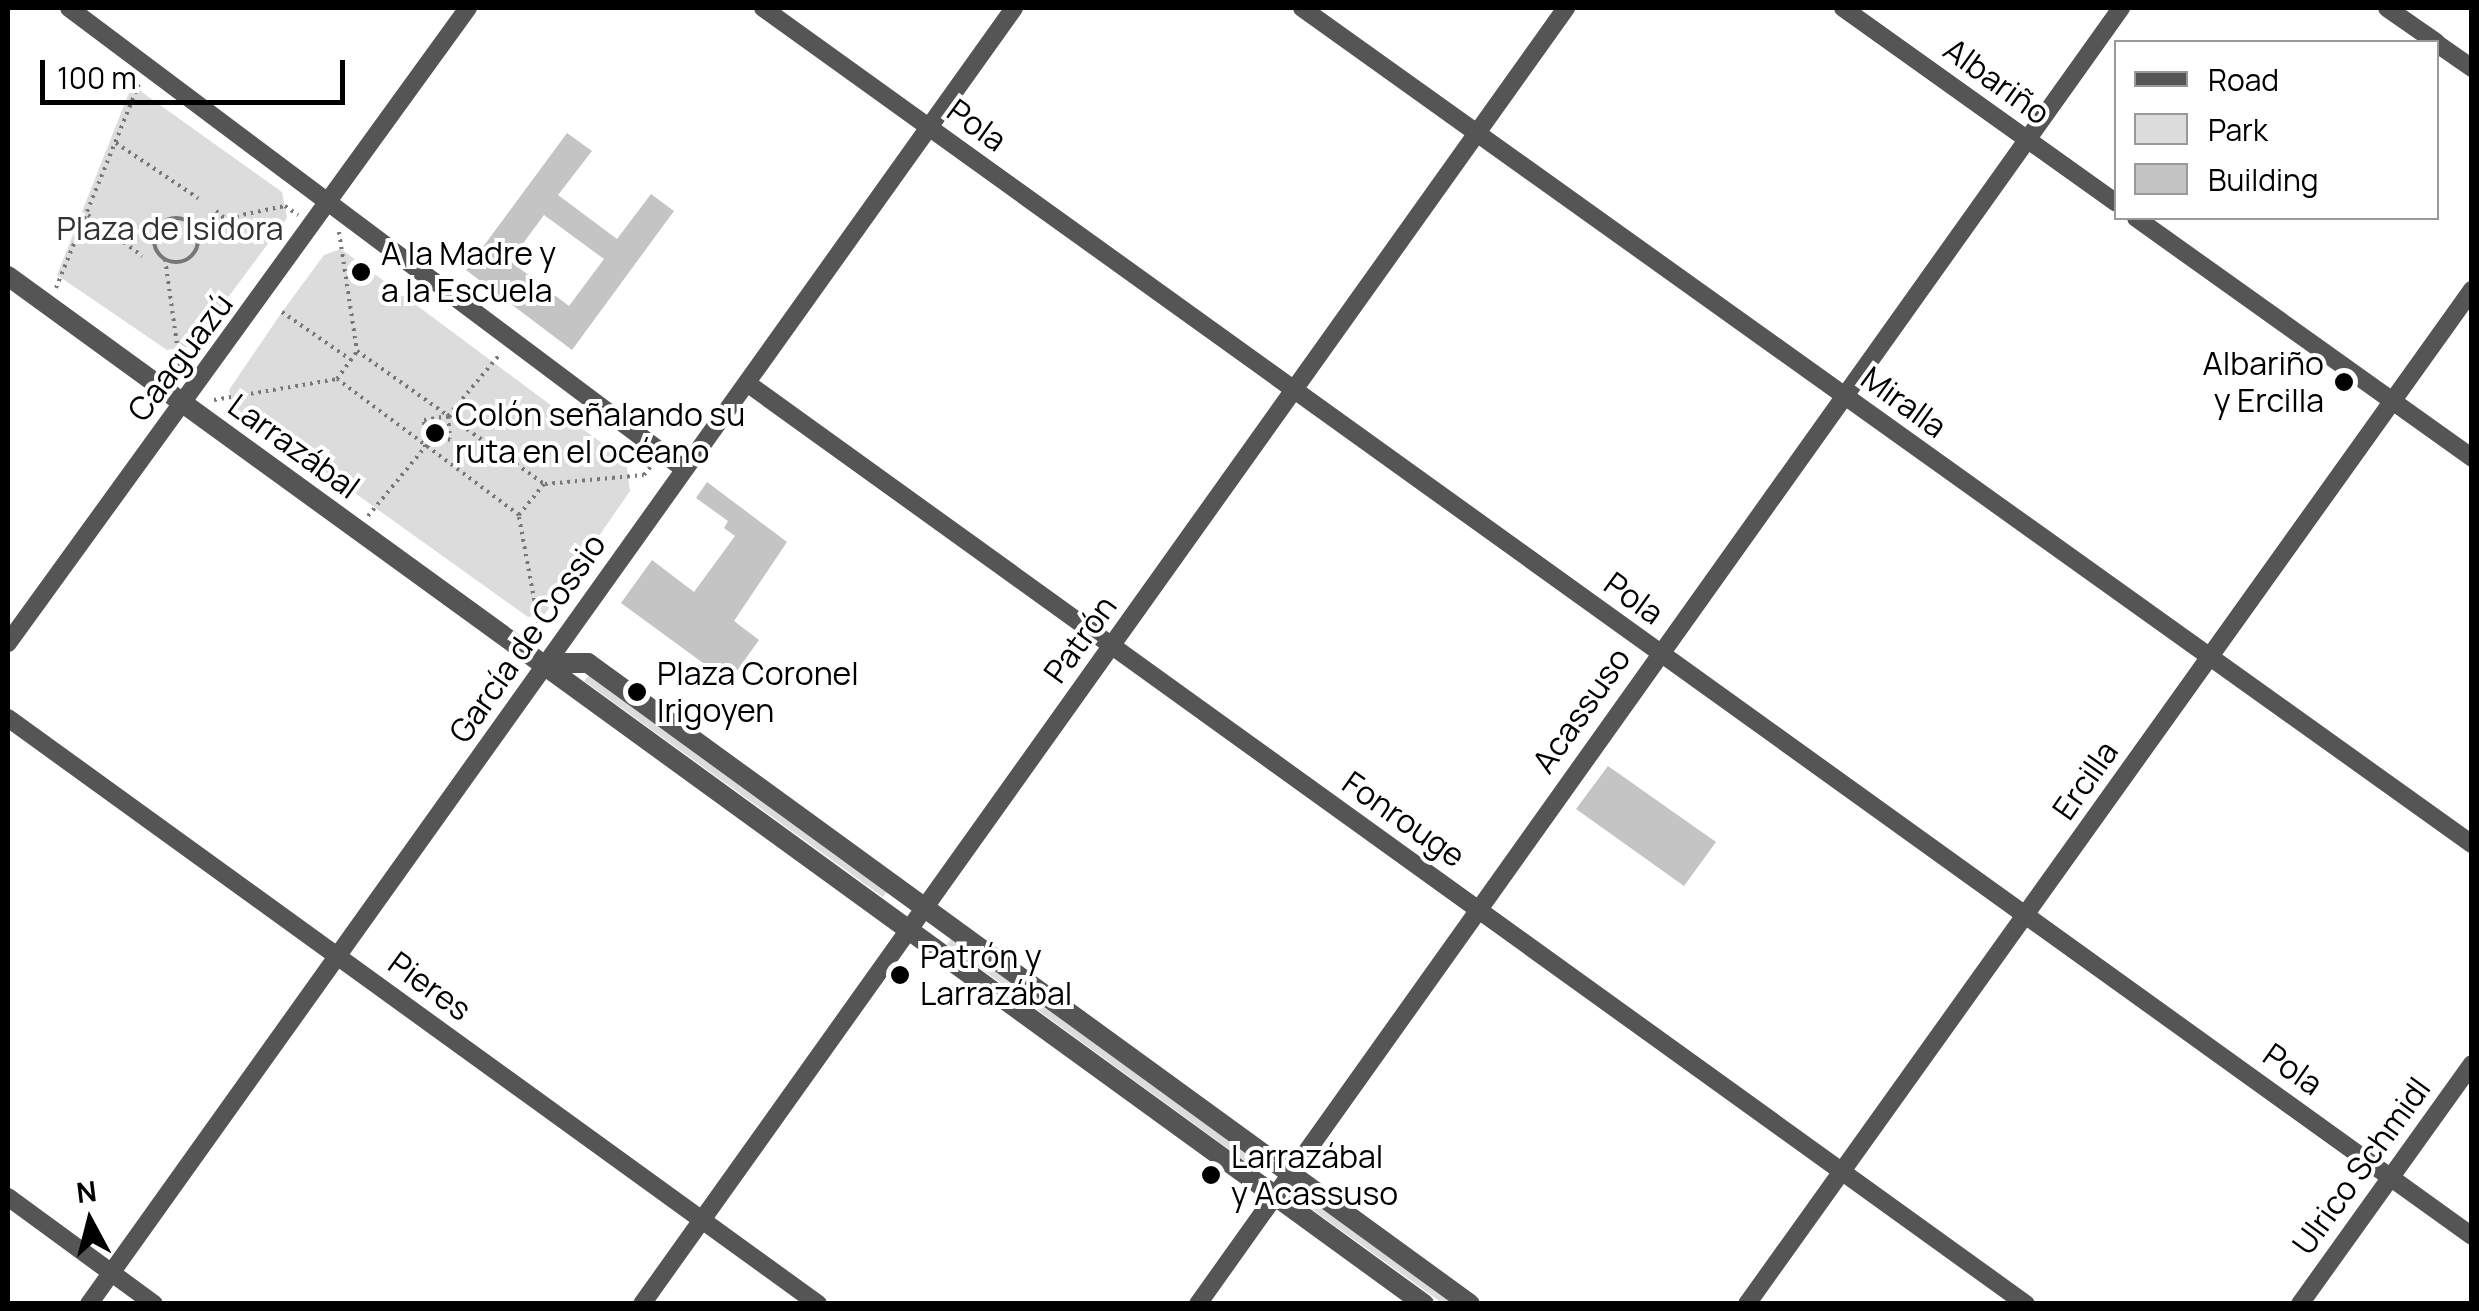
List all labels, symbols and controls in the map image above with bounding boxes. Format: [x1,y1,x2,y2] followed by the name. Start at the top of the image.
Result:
[1937,30,2057,132] street label: Albariño
[45,40,350,102] scale bar
[2114,40,2439,220] legend
[57,57,137,98] text: 100 m
[2208,59,2279,100] text: Road
[940,91,1014,159] street label: Pola
[2208,109,2268,150] text: Park
[2208,159,2319,200] text: Building
[56,209,284,247] park label: Plaza de Isidora
[381,235,556,310] place label: A la Madre y a la Escuela
[350,261,372,283] marker: A la Madre y a la Escuela
[119,285,241,429] street label: Caaguazú
[2203,345,2324,420] place label: Albariño y Ercilla
[1854,358,1954,446] street label: Miralla
[2333,371,2355,393] marker: Albariño y Ercilla
[221,386,367,506] street label: Larrazábal
[455,396,745,471] place label: Colón señalando su ruta en el océano
[424,422,446,444] marker: Colón señalando su ruta en el océano
[441,526,613,750] street label: García de Cossio
[1597,564,1671,632] street label: Pola
[1036,588,1124,690] street label: Patrón
[1524,640,1638,780] street label: Acassuso
[657,655,859,730] place label: Plaza Coronel Irigoyen
[626,681,648,703] marker: Plaza Coronel Irigoyen
[2044,733,2126,827] street label: Ercilla
[1335,763,1473,875] street label: Fonrouge
[920,938,1072,1013] place label: Patrón y Larrazábal
[381,943,479,1029] street label: Pieres
[889,964,911,986] marker: Patrón y Larrazábal
[2256,1035,2330,1103] street label: Pola
[2284,1070,2438,1262] street label: Ulrico Schmidl
[1231,1138,1398,1213] place label: Larrazábal y Acassuso
[1200,1164,1222,1186] marker: Larrazábal y Acassuso
[40,1171,140,1271] north arrow
[74,1171,99,1211] text: N

